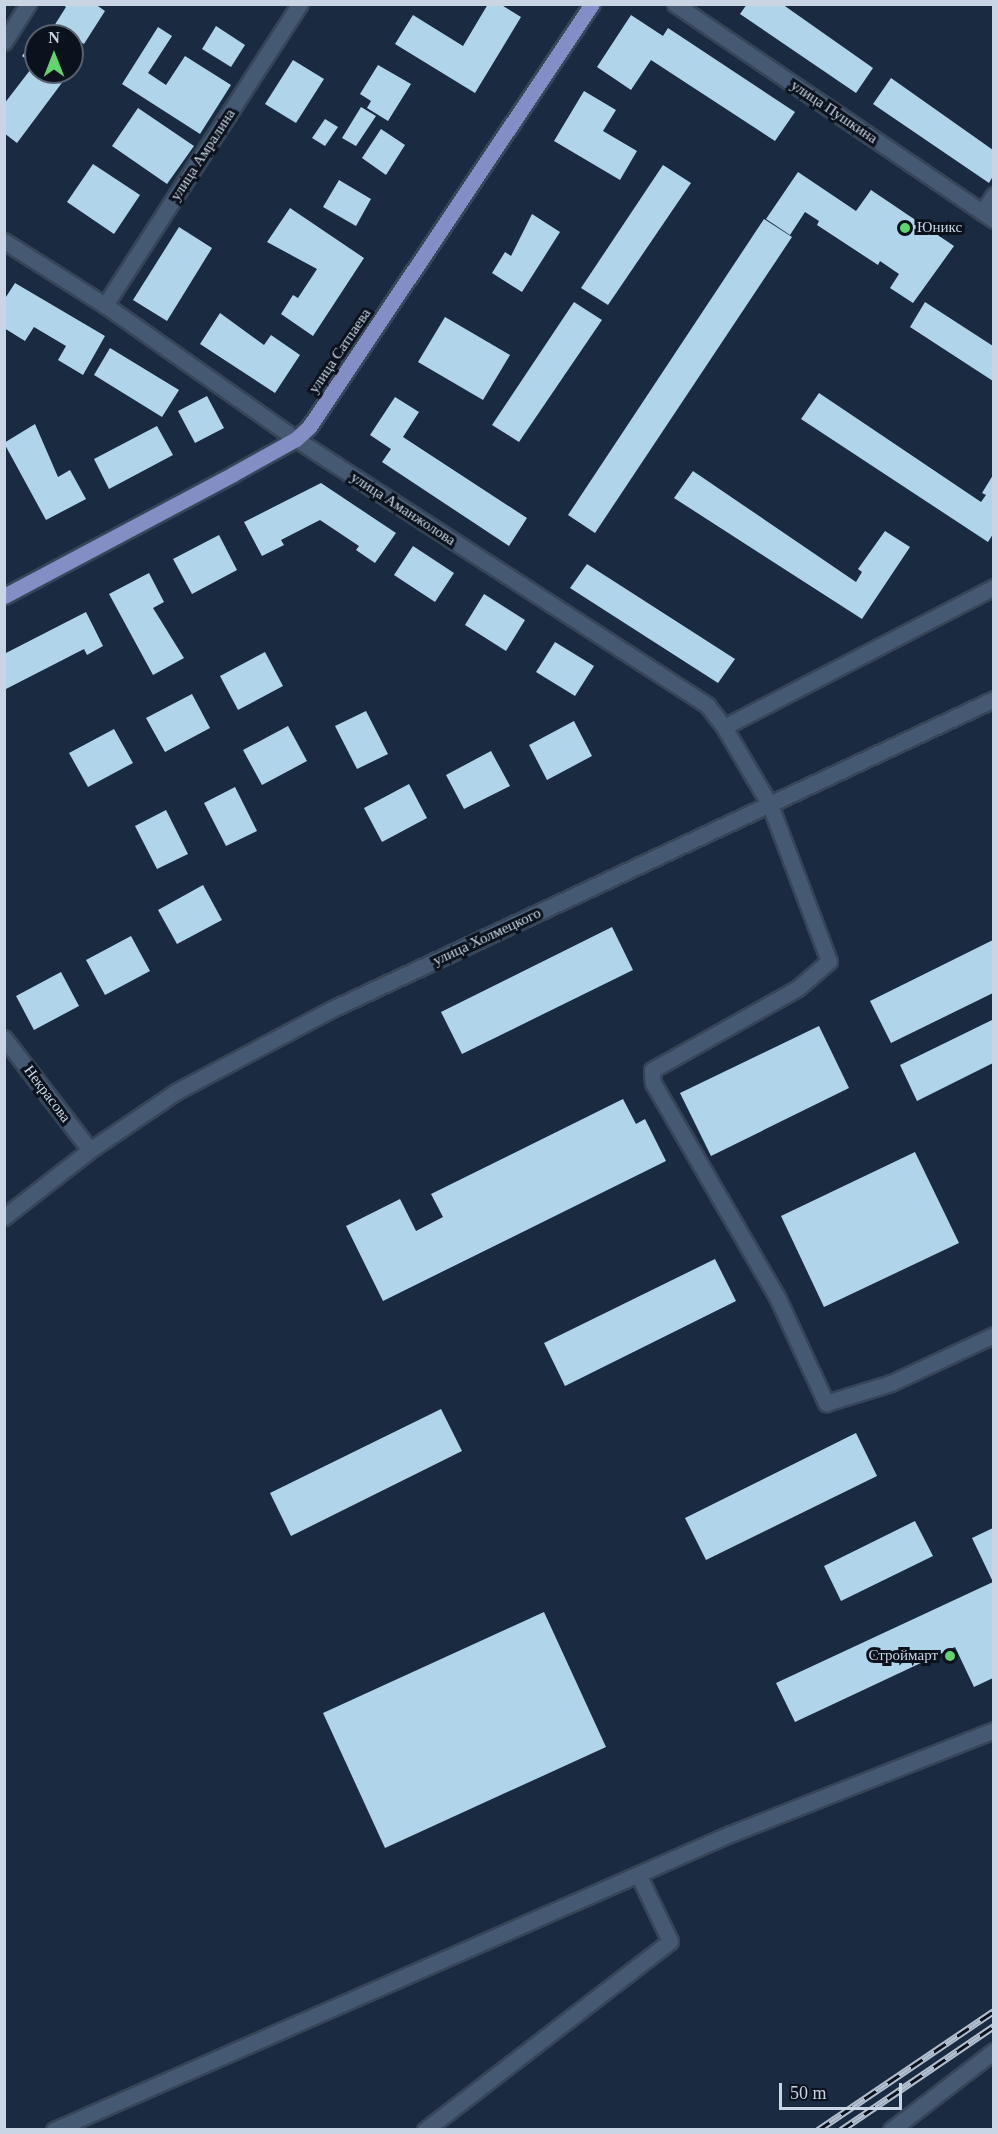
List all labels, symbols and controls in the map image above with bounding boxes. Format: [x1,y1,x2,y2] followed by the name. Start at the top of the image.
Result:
[24,24,84,84] north arrow
[48,29,60,46] text: N
[787,76,881,148] street label: улица Пушкина
[167,106,239,204] street label: улица Амралина
[917,219,962,237] place label: Юникс
[898,221,912,235] marker: Юникс
[305,305,375,397] street label: улица Сатпаева
[347,468,459,550] street label: улица Аманжолова
[430,904,544,970] street label: улица Холмецкого
[20,1062,74,1126] street label: Некрасова
[869,1647,938,1665] place label: Строймарт
[943,1649,957,1663] marker: Строймарт
[782,2071,905,2109] scale bar
[790,2083,827,2103] text: 50 m

